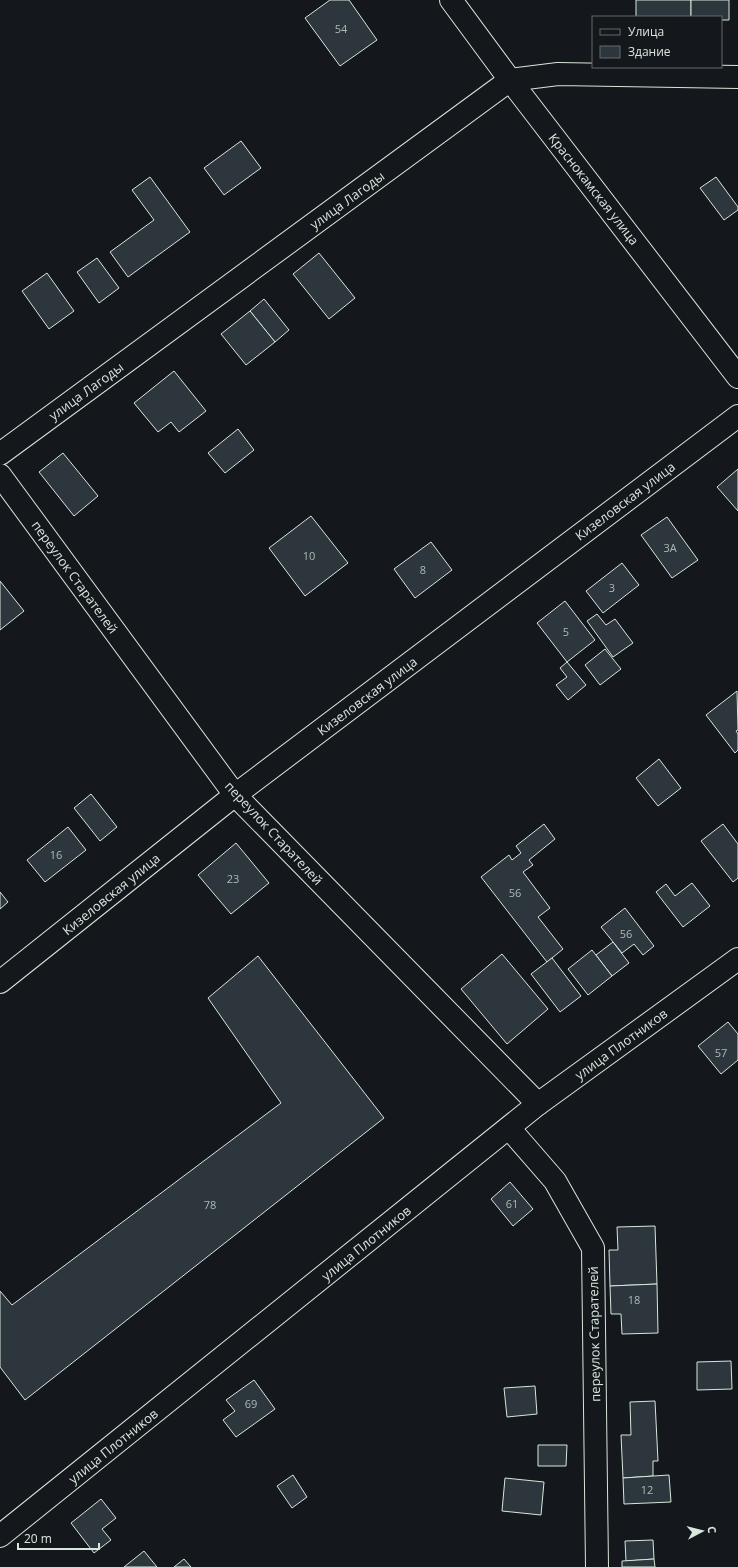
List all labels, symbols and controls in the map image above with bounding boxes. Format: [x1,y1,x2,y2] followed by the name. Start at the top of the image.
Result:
[592,16,722,68] legend
[335,21,348,36] house number: 54
[628,23,664,40] text: Улица
[628,43,671,60] text: Здание
[545,129,643,249] street label: Краснокамская улица
[306,167,388,233] street label: улица Лагоды
[45,358,127,424] street label: улица Лагоды
[571,457,679,545] street label: Кизеловская улица
[28,517,122,637] street label: переулок Старателей
[663,540,677,555] house number: 3А
[303,548,315,563] house number: 10
[420,562,426,577] house number: 8
[609,580,615,595] house number: 3
[563,624,569,639] house number: 5
[313,652,421,740] street label: Кизеловская улица
[221,777,327,889] street label: переулок Старателей
[50,847,62,862] house number: 16
[58,849,164,939] street label: Кизеловская улица
[227,871,239,886] house number: 23
[509,885,521,900] house number: 56
[620,926,632,941] house number: 56
[571,1004,671,1084] street label: улица Плотников
[715,1045,727,1060] house number: 57
[506,1196,518,1211] house number: 61
[204,1197,216,1212] house number: 78
[317,1201,415,1285] street label: улица Плотников
[584,1266,604,1402] street label: переулок Старателей
[628,1292,640,1307] house number: 18
[245,1396,257,1411] house number: 69
[64,1404,162,1488] street label: улица Плотников
[641,1482,653,1497] house number: 12
[682,1511,722,1551] north arrow
[18,1525,99,1551] scale bar
[705,1525,720,1534] text: С
[24,1530,52,1547] text: 20 m

